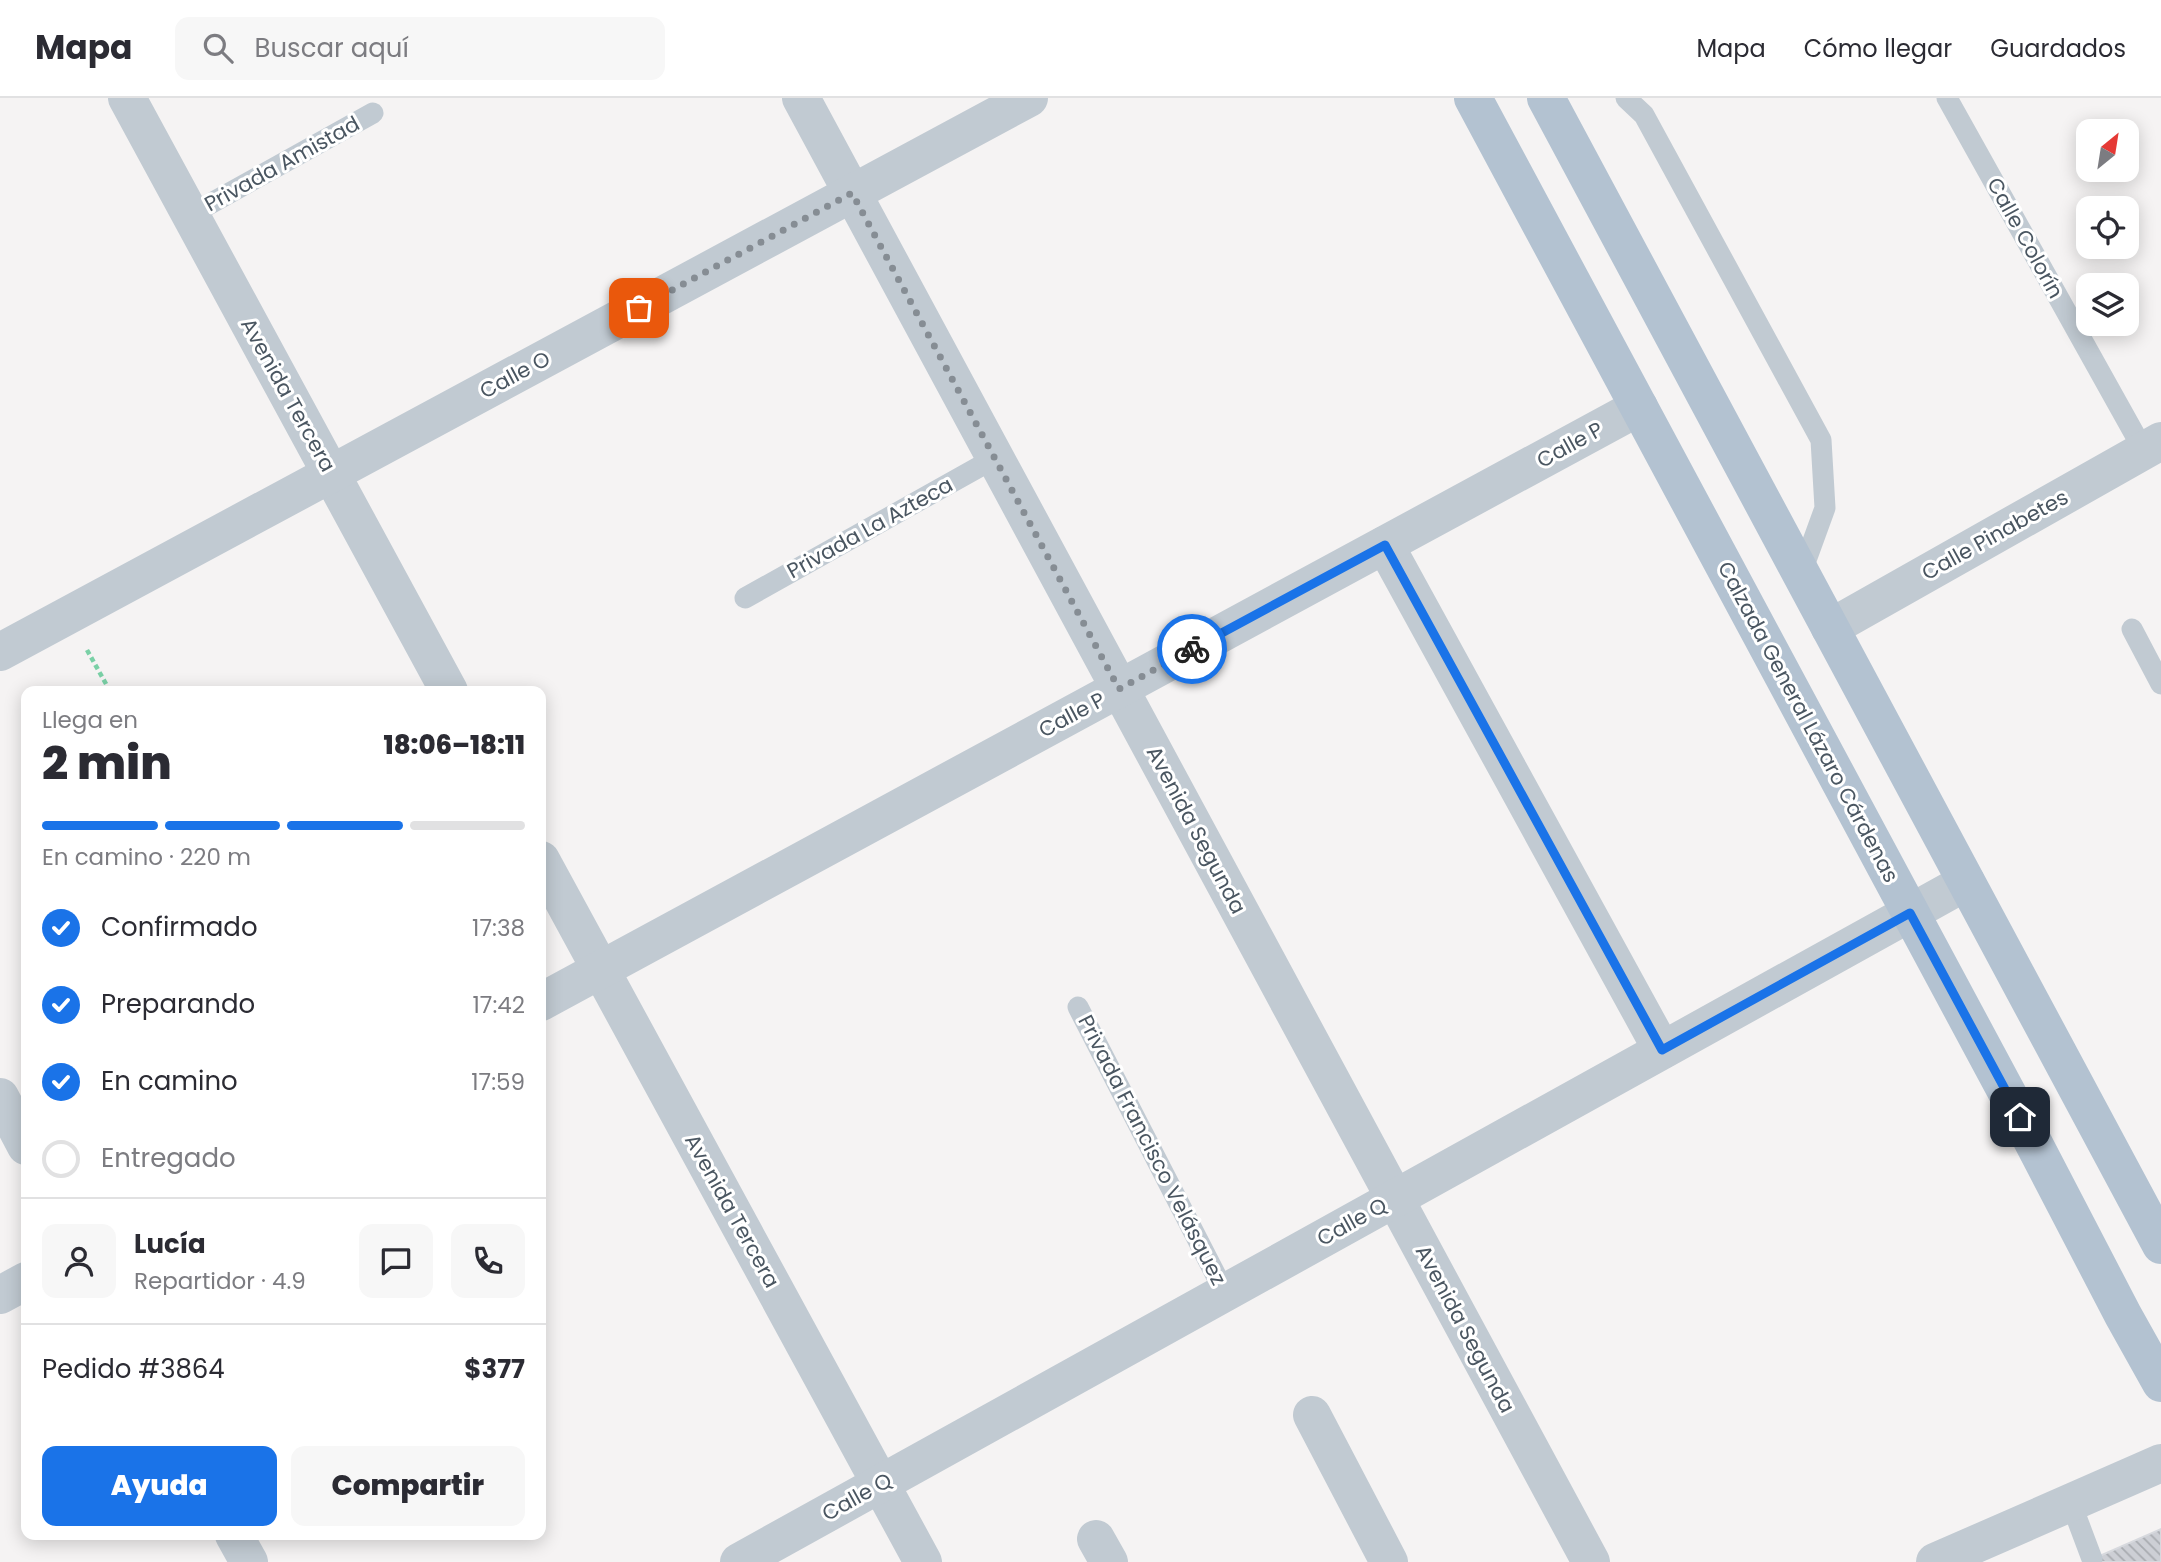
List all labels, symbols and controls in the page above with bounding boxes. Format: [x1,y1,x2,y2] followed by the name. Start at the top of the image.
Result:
[175,17,665,80] search box
[35,24,133,71] text: Mapa
[199,29,237,67] icon: search
[255,30,409,66] text: Buscar aquí
[1696,32,1766,65] text: Mapa
[1804,32,1952,65] text: Cómo llegar
[1990,32,2126,65] text: Guardados
[199,109,364,218] street label: Privada Amistad
[2076,119,2138,182] north arrow
[2076,119,2139,336] map controls
[1980,172,2071,303] street label: Calle Colorín
[2076,196,2139,259] button: locate
[2076,273,2139,336] button: layers
[609,278,669,338] pin
[620,289,658,327] icon: bag
[234,313,343,477] street label: Avenida Tercera
[474,344,555,405] street label: Calle O
[1531,415,1608,475] street label: Calle P
[782,470,958,585] street label: Privada La Azteca
[1916,482,2073,587] street label: Calle Pinabetes
[1711,556,1906,887] street label: Calzada General Lázaro Cárdenas
[1157,614,1227,684] courier
[1173,630,1211,668] icon: bike
[1033,685,1110,744] street label: Calle P
[42,704,138,736] text: Llega en
[384,727,525,763] text: 18:06–18:11
[42,731,172,795] text: 2 min
[1140,741,1253,919] street label: Avenida Segunda
[42,841,251,873] text: En camino · 220 m
[42,909,80,947] icon: check
[101,909,258,945] text: Confirmado
[472,912,525,944] text: 17:38
[42,986,80,1024] icon: check
[101,986,255,1022] text: Preparando
[472,989,525,1021] text: 17:42
[1072,1010,1233,1290] street label: Privada Francisco Velásquez
[42,1063,80,1101] icon: check
[101,1063,238,1099] text: En camino
[471,1066,525,1098] text: 17:59
[1990,1087,2050,1147] pin
[2001,1098,2039,1136] icon: home
[678,1129,787,1293] street label: Avenida Tercera
[101,1140,236,1176] text: Entregado
[1312,1190,1392,1253] street label: Calle Q
[42,1224,116,1298] button: person
[359,1224,433,1298] button: chat
[451,1224,525,1298] button: phone
[134,1226,206,1262] text: Lucía
[1409,1240,1522,1418] street label: Avenida Segunda
[134,1265,306,1297] text: Repartidor · 4.9
[42,1351,225,1387] text: Pedido #3864
[464,1351,525,1387] text: $377
[42,1446,277,1526] button: Ayuda
[291,1446,525,1526] button: Compartir
[817,1465,897,1528] street label: Calle Q

